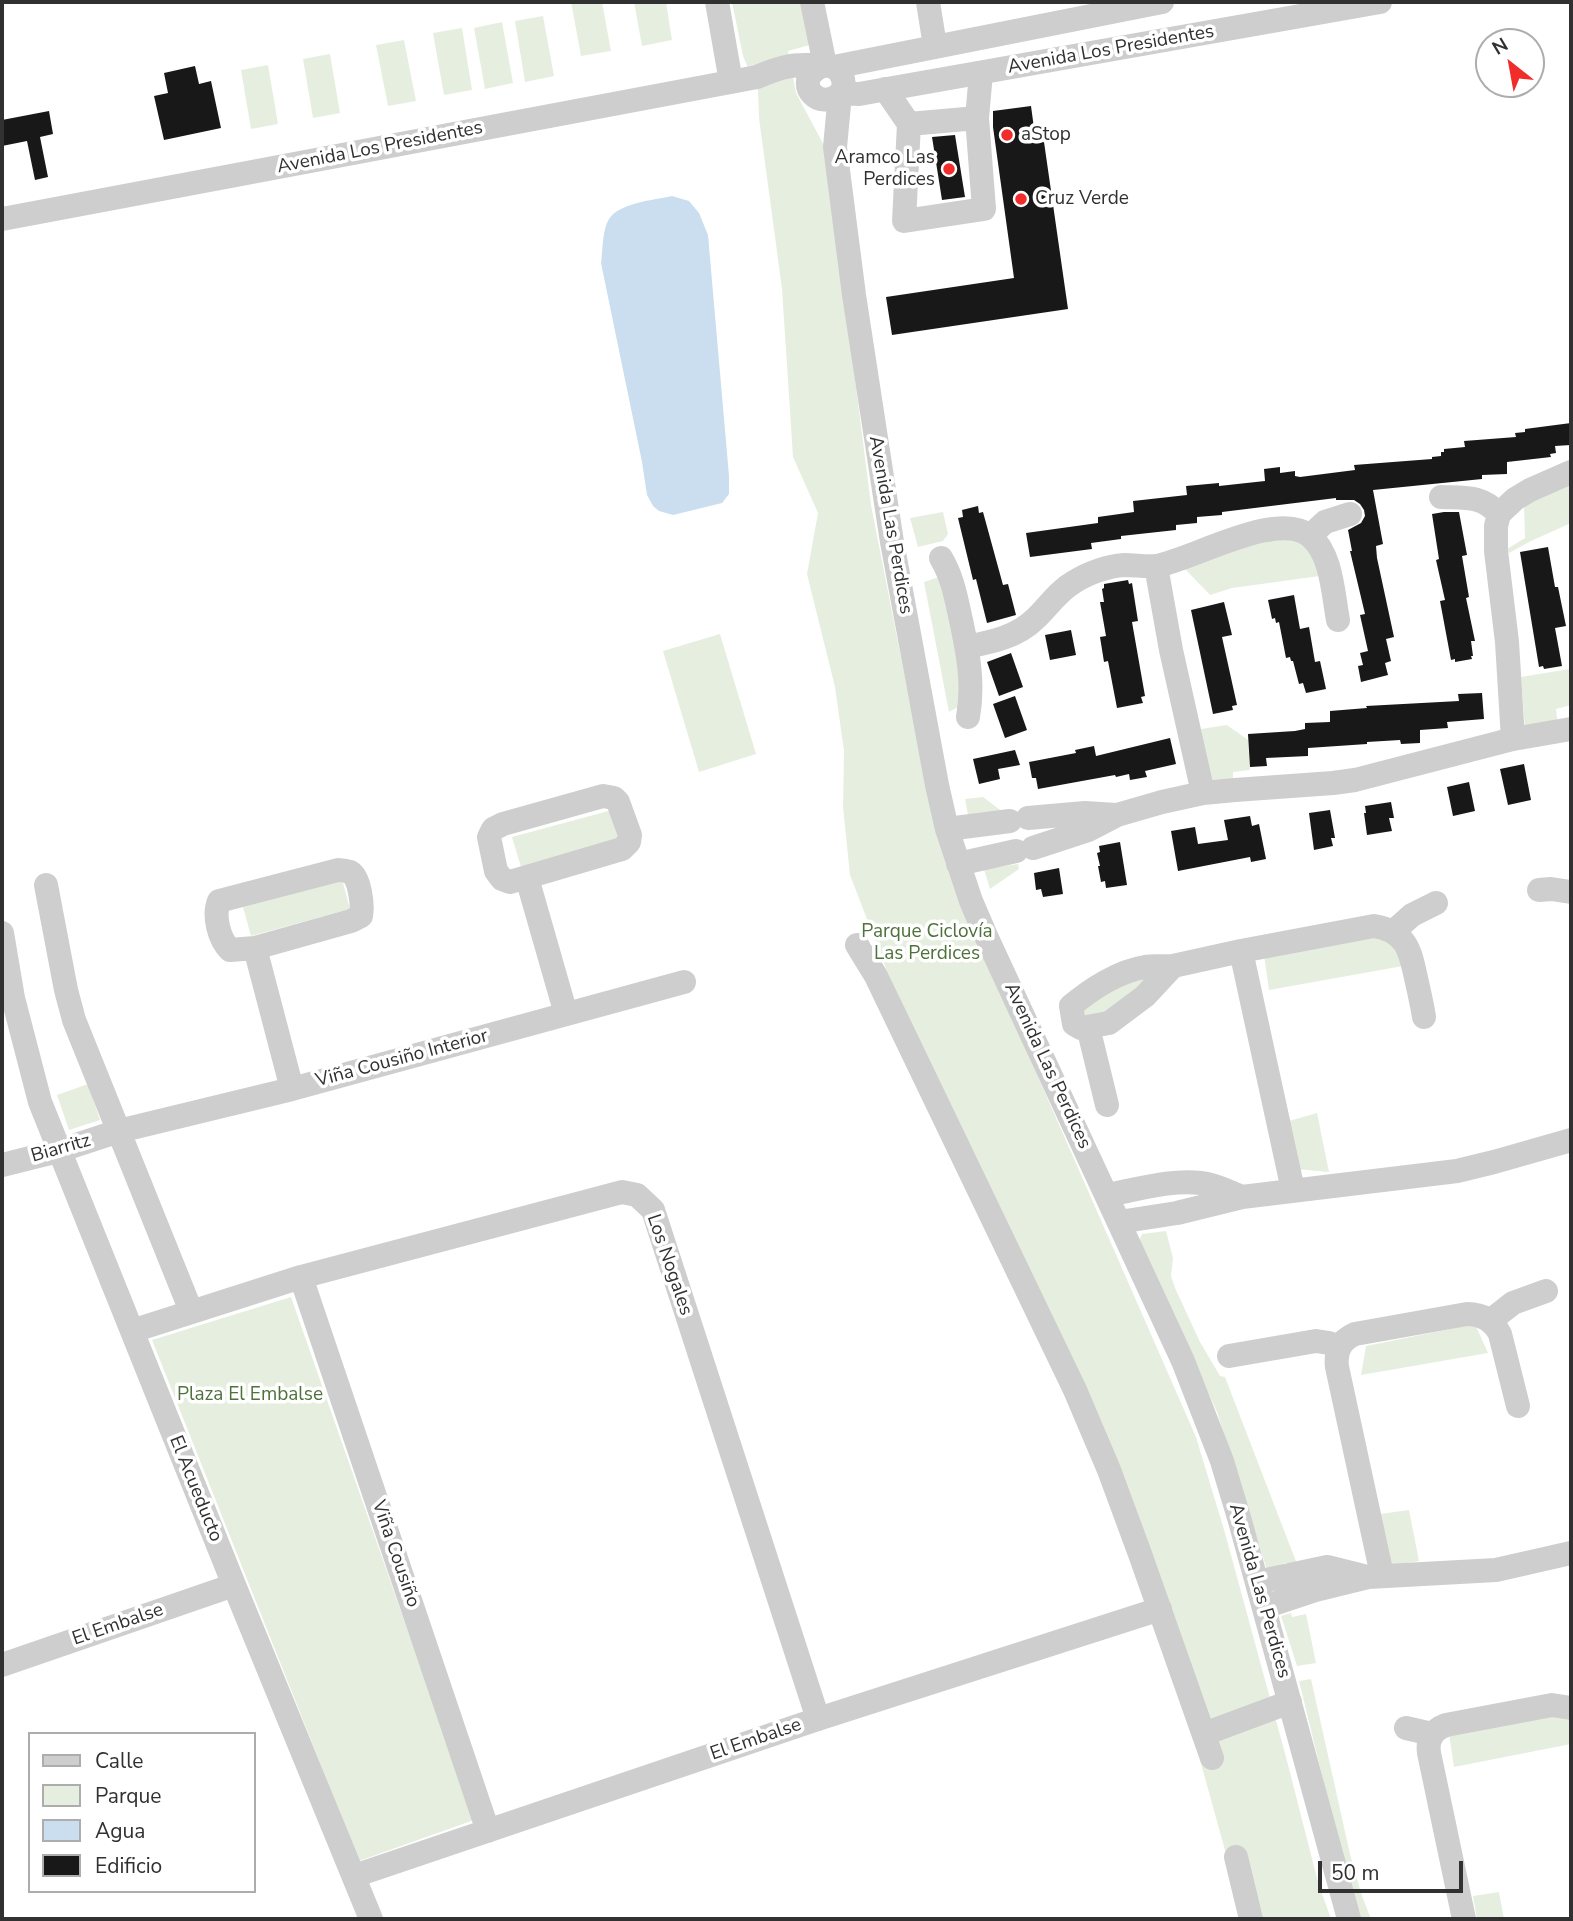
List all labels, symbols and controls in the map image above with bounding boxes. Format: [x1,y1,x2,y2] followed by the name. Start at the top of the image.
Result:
[1006,21,1216,79] street label: Avenida Los Presidentes
[1475,28,1545,98] north arrow
[1487,32,1513,62] text: N
[275,117,485,179] street label: Avenida Los Presidentes
[1021,124,1071,146] place label: aStop
[999,127,1015,143] marker: aStop
[835,147,935,191] place label: Aramco Las Perdices
[941,161,957,177] marker: Aramco Las Perdices
[1035,188,1129,210] place label: Cruz Verde
[1013,191,1029,207] marker: Cruz Verde
[863,434,917,616] street label: Avenida Las Perdices
[861,921,993,965] park label: Parque Ciclovía Las Perdices
[999,979,1095,1153] street label: Avenida Las Perdices
[313,1025,491,1093] street label: Viña Cousiño Interior
[29,1130,93,1168] street label: Biarritz
[641,1211,697,1319] street label: Los Nogales
[177,1384,323,1406] park label: Plaza El Embalse
[163,1433,227,1545] street label: El Acueducto
[366,1498,424,1610] street label: Viña Cousiño
[1223,1501,1295,1681] street label: Avenida Las Perdices
[69,1599,167,1651] street label: El Embalse
[707,1714,805,1766] street label: El Embalse
[28,1732,256,1893] legend
[95,1747,143,1775] text: Calle
[95,1782,162,1810] text: Parque
[95,1817,145,1845] text: Agua
[1321,1848,1466,1892] scale bar
[95,1852,162,1880] text: Edificio
[1331,1859,1380,1887] text: 50 m

